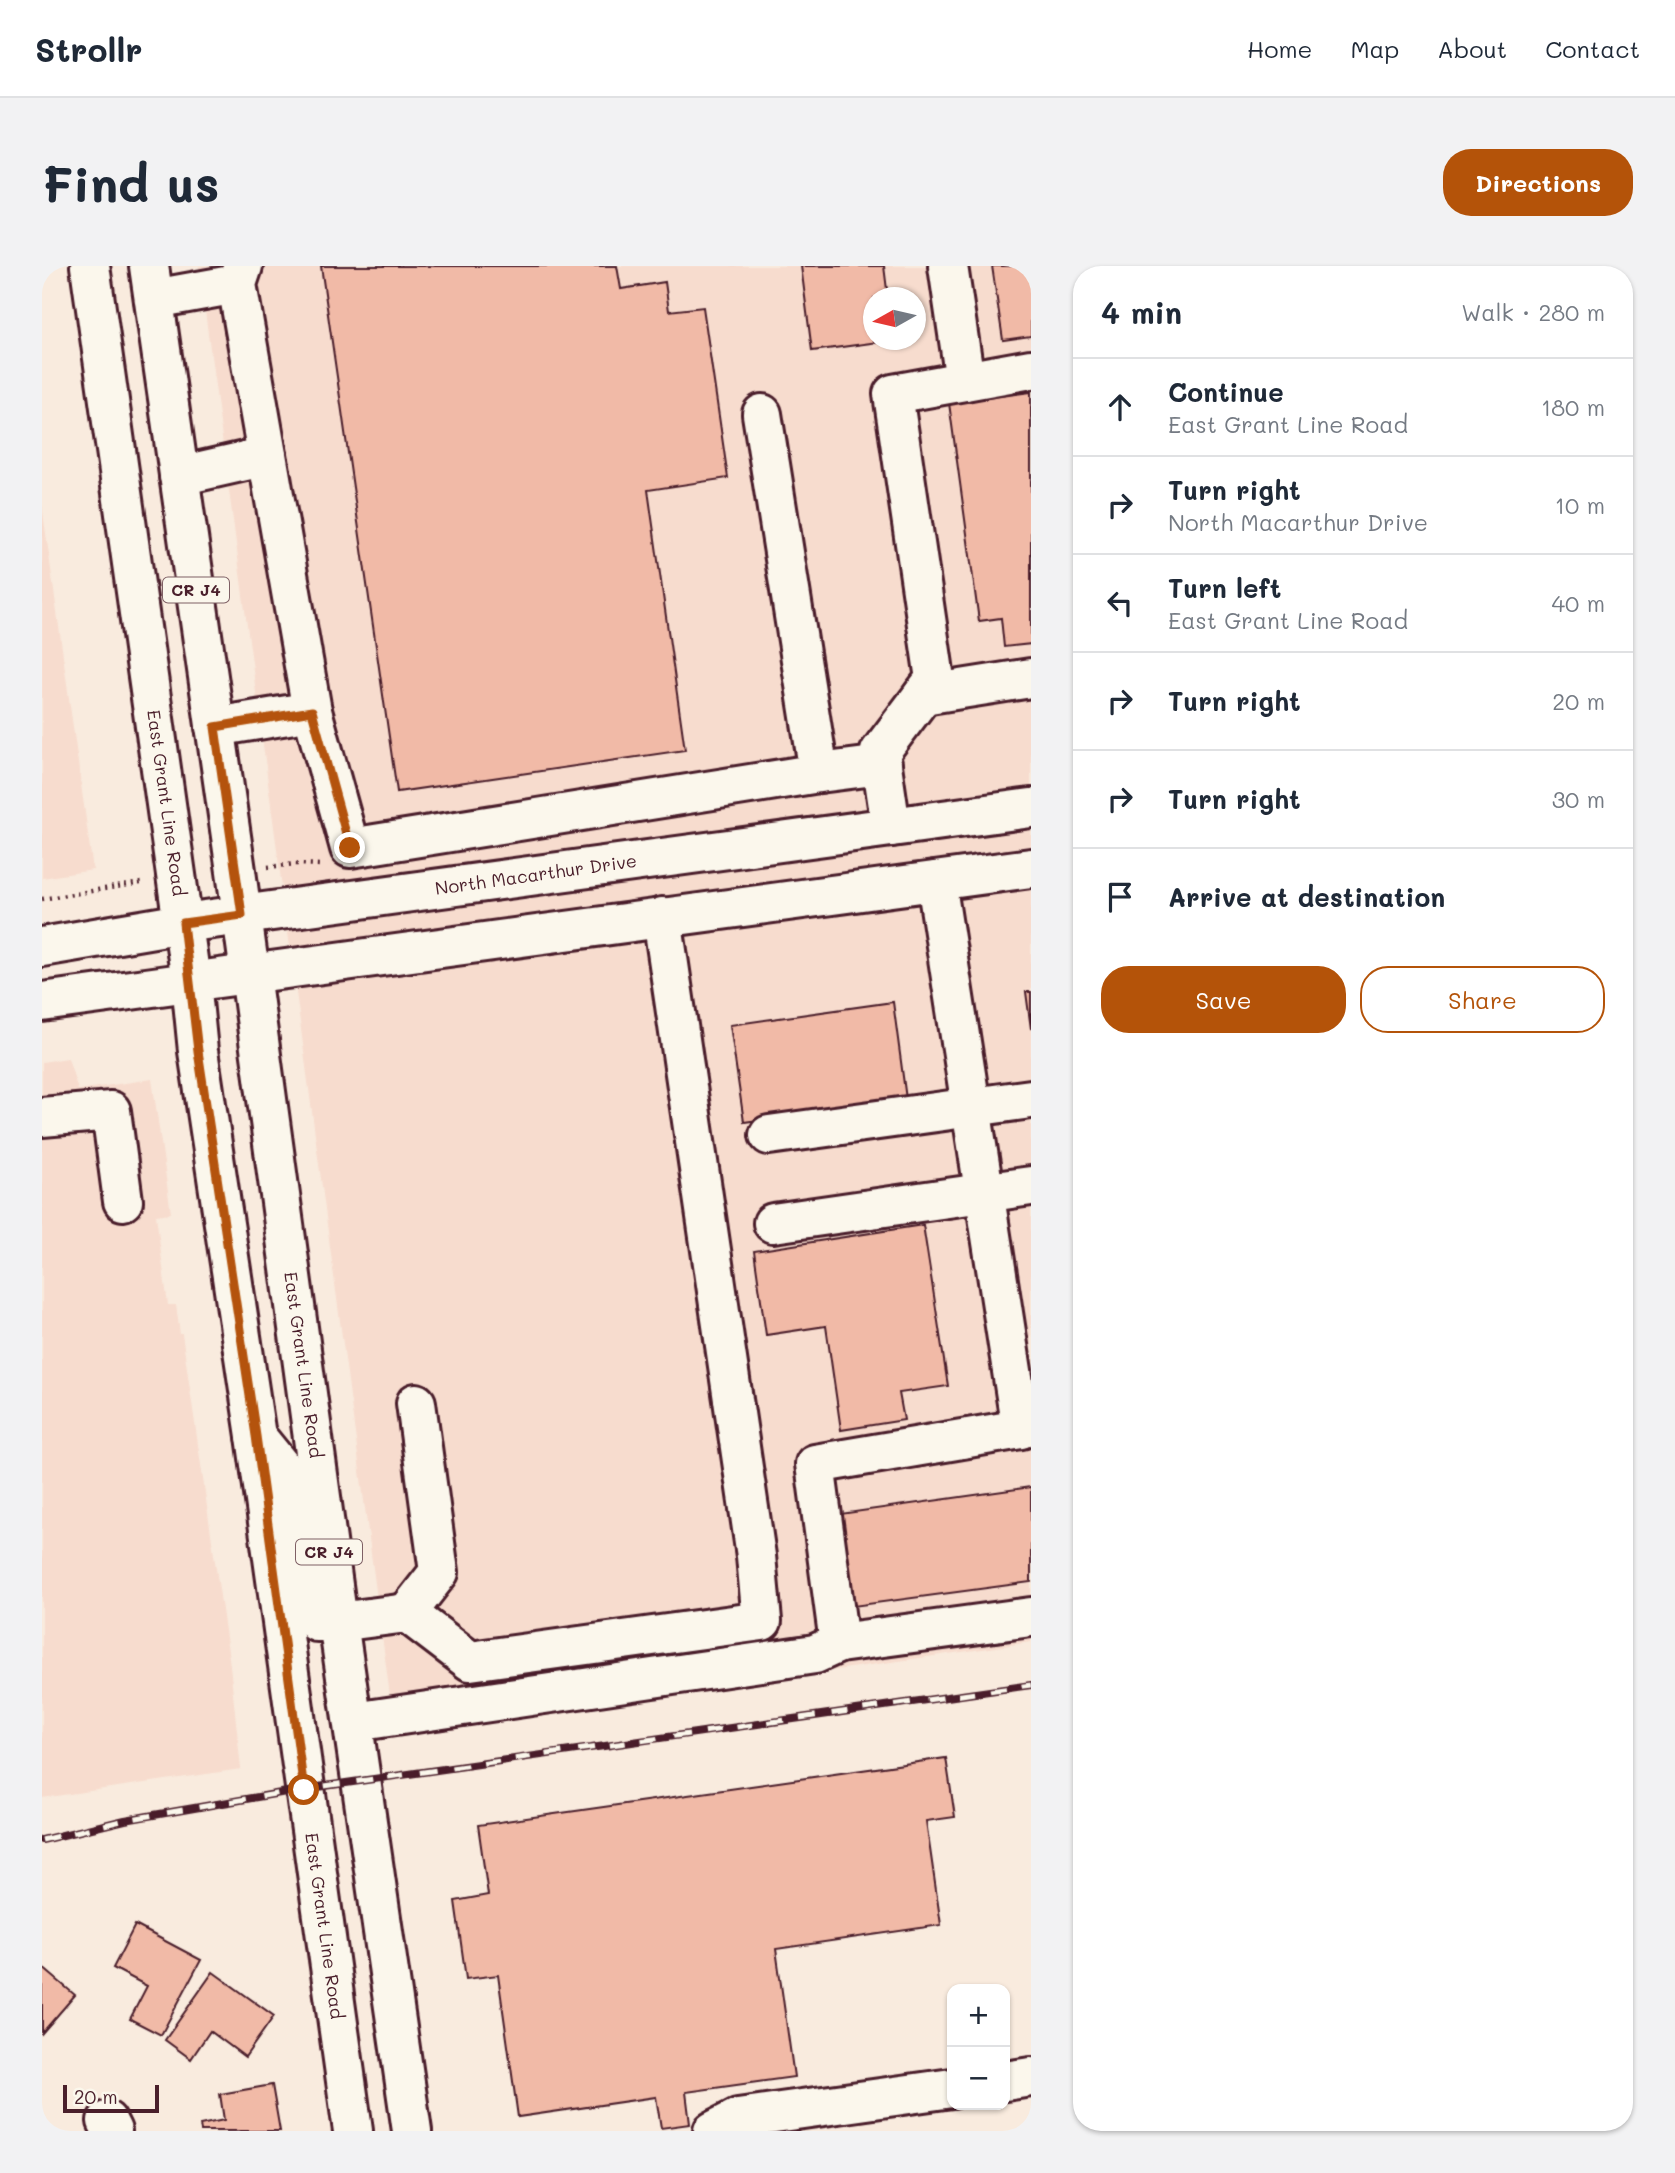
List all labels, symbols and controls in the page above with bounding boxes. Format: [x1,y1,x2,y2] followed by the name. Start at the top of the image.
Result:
[35,27,143,70] text: Strollr
[1247,33,1312,64] text: Home
[1350,33,1399,64] text: Map
[1437,33,1507,64] text: About
[1545,33,1640,64] text: Contact
[1443,149,1633,216] button: Directions
[42,151,220,214] text: Find us
[863,287,926,350] north arrow
[1101,292,1182,332] text: 4 min
[1461,297,1605,327] text: Walk · 280 m
[1168,375,1284,409] text: Continue
[1101,388,1139,426] icon: ahead
[1541,392,1605,422] text: 180 m
[1168,409,1408,439] text: East Grant Line Road
[1168,473,1301,507] text: Turn right
[1101,486,1139,524] icon: right
[1555,490,1605,520] text: 10 m
[1168,507,1428,537] text: North Macarthur Drive
[1168,571,1281,605] text: Turn left
[163,578,229,602] road number: CR J4
[1101,584,1139,622] icon: left
[1552,588,1605,618] text: 40 m
[1168,605,1408,635] text: East Grant Line Road
[1101,682,1139,720] icon: right
[1168,684,1301,718] text: Turn right
[1552,686,1605,716] text: 20 m
[142,708,192,898] street label: East Grant Line Road
[1101,780,1139,818] icon: right
[1168,782,1301,816] text: Turn right
[1552,784,1605,814] text: 30 m
[334,832,365,863] route end
[433,848,638,900] street label: North Macarthur Drive
[1101,878,1139,916] icon: arrive
[1168,880,1445,914] text: Arrive at destination
[1101,966,1346,1033] button: Save
[1360,966,1605,1033] button: Share
[279,1270,329,1460] street label: East Grant Line Road
[296,1540,362,1564] road number: CR J4
[288,1774,319,1805] route start
[300,1831,350,2021] street label: East Grant Line Road
[947,1984,1010,2110] map controls
[947,1984,1010,2047] button: +
[947,2047,1010,2110] button: −
[63,2082,159,2114] scale bar
[74,2084,118,2109] text: 20 m

